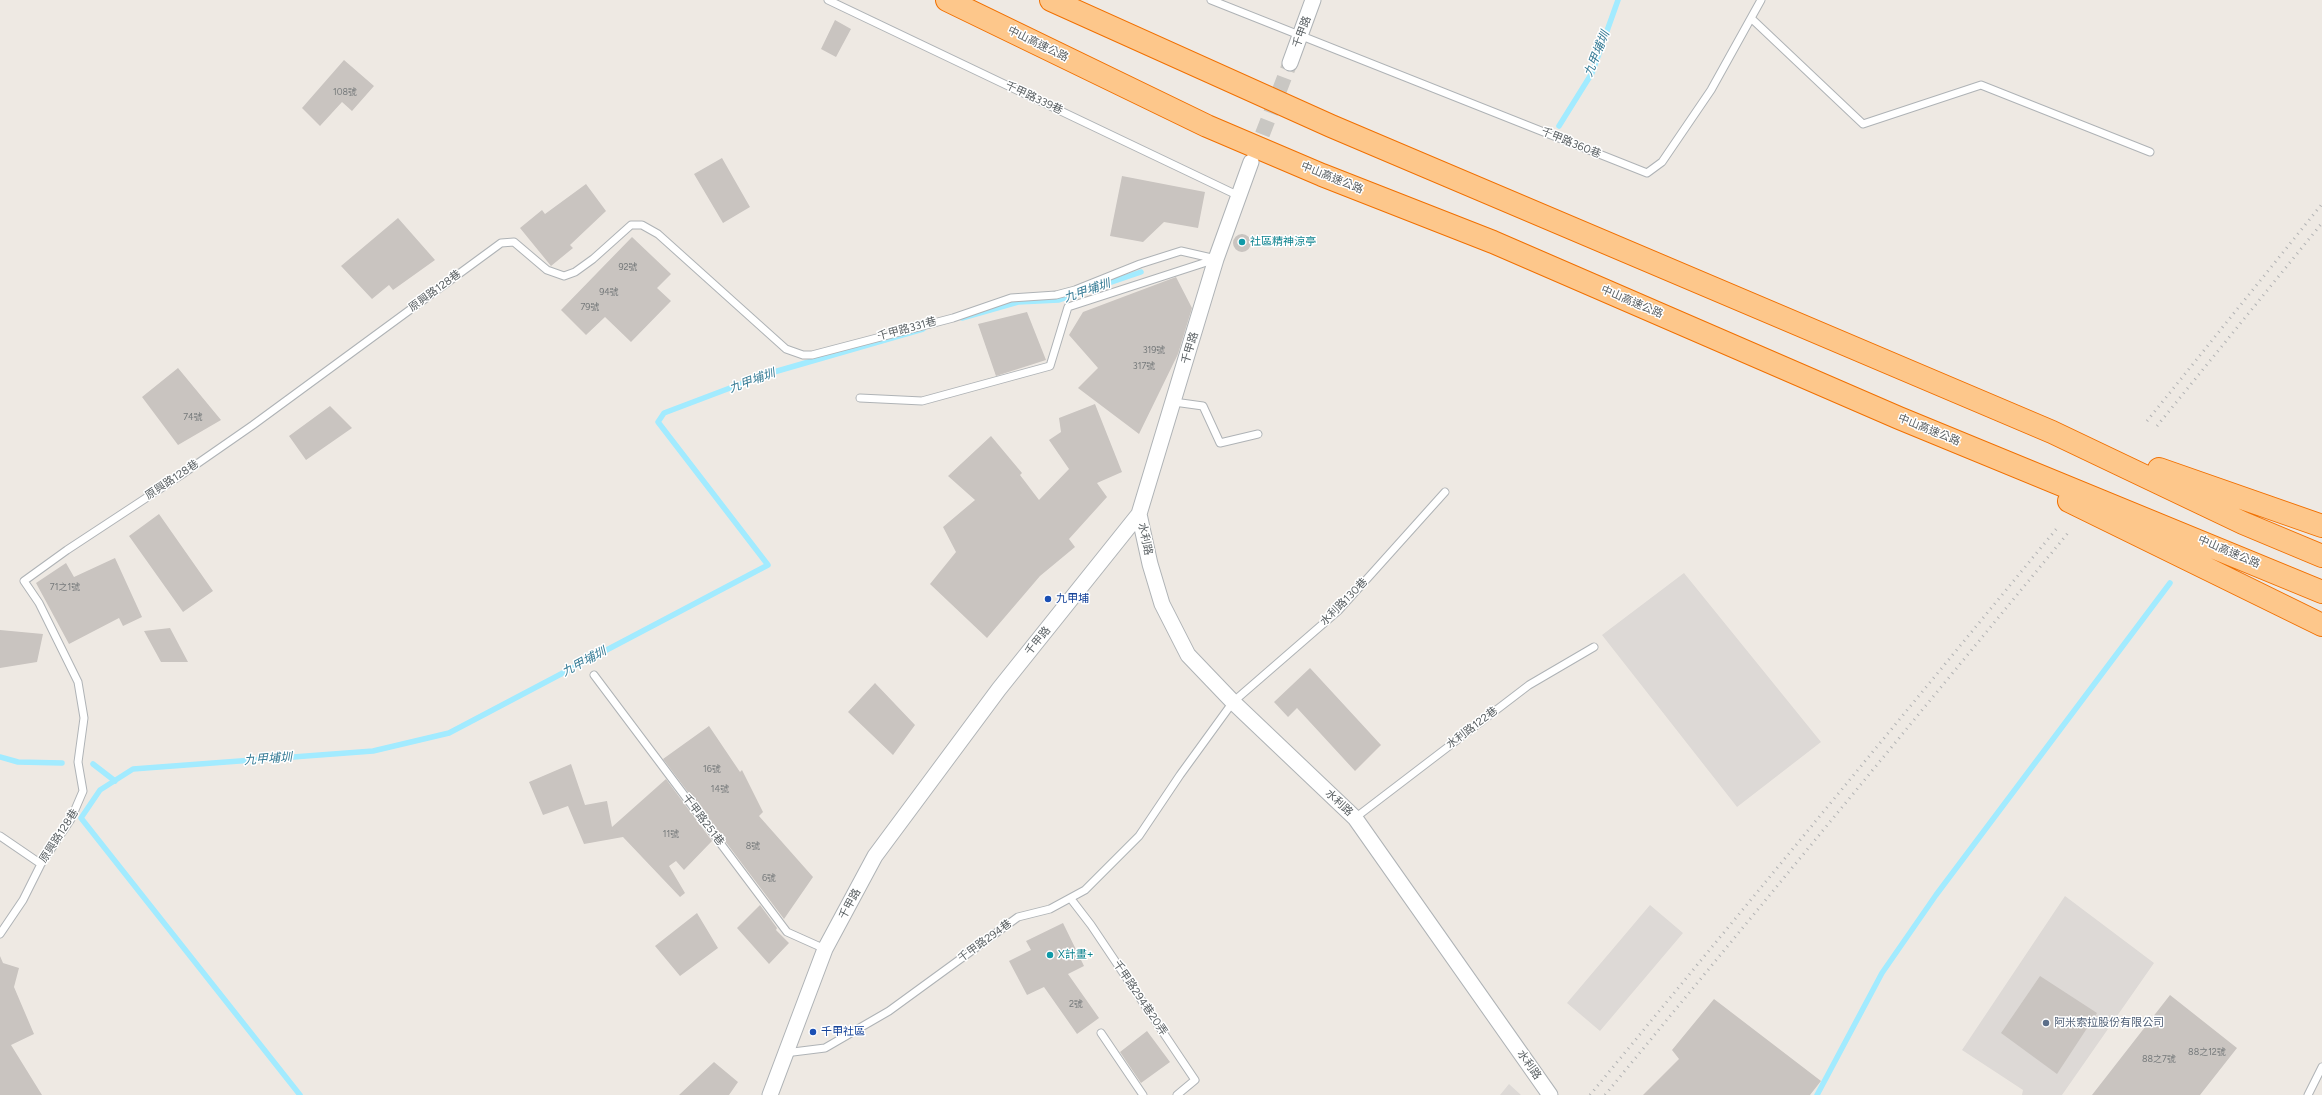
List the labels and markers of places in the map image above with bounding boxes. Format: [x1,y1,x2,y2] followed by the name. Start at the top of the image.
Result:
[1250,235,1316,249] place label: 社區精神涼亭
[1237,237,1247,247] marker: 社區精神涼亭
[1056,592,1089,606] place label: 九甲埔
[1043,594,1053,604] marker: 九甲埔
[1058,948,1094,962] place label: X計畫+
[1045,950,1055,960] marker: X計畫+
[2054,1016,2164,1030] place label: 阿米索拉股份有限公司
[2041,1018,2051,1028] marker: 阿米索拉股份有限公司
[821,1025,865,1039] place label: 千甲社區
[808,1027,818,1037] marker: 千甲社區

